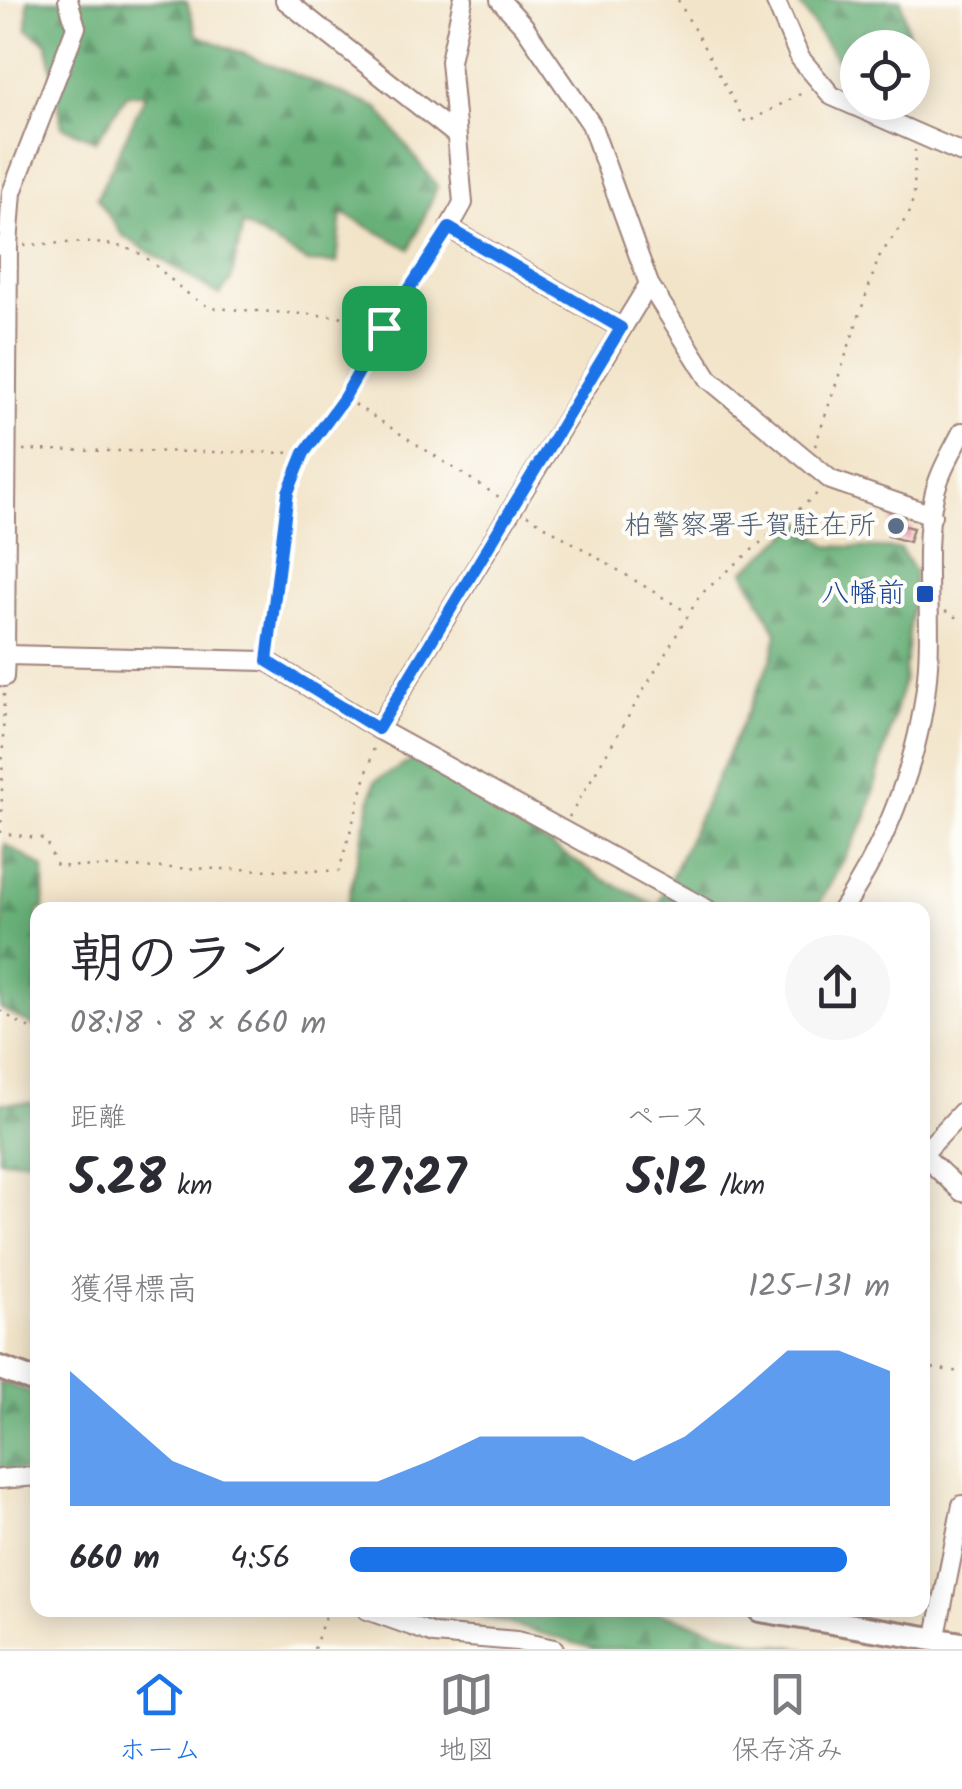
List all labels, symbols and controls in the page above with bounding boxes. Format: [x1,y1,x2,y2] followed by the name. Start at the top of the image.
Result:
[840,30,930,120] map controls
[840,30,930,120] button: locate
[342,286,427,371] pin
[357,301,412,356] icon: arrive
[624,504,876,549] place label: 柏警察署手賀駐在所
[885,515,907,537] marker: 柏警察署手賀駐在所
[821,572,905,617] place label: 八幡前
[914,583,936,605] marker: 八幡前
[70,918,290,1005] text: 朝のラン
[785,935,890,1040] button: share
[70,999,326,1050] text: 08:18 · 8 × 660 m
[70,1096,126,1141] text: 距離
[348,1096,404,1141] text: 時間
[627,1096,709,1141] text: ペース
[70,1141,166,1221] text: 5.28
[348,1141,466,1221] text: 27:27
[627,1141,709,1221] text: 5:12
[166,1164,212,1209] text: km
[709,1164,765,1209] text: /km
[748,1262,890,1313] text: 125–131 m
[70,1265,198,1316] text: 獲得標高
[70,1534,160,1585] text: 660 m
[230,1534,290,1585] text: 4:56
[119,1667,201,1774] tab: ホーム
[438,1667,494,1774] tab: 地図
[731,1667,843,1774] tab: 保存済み

